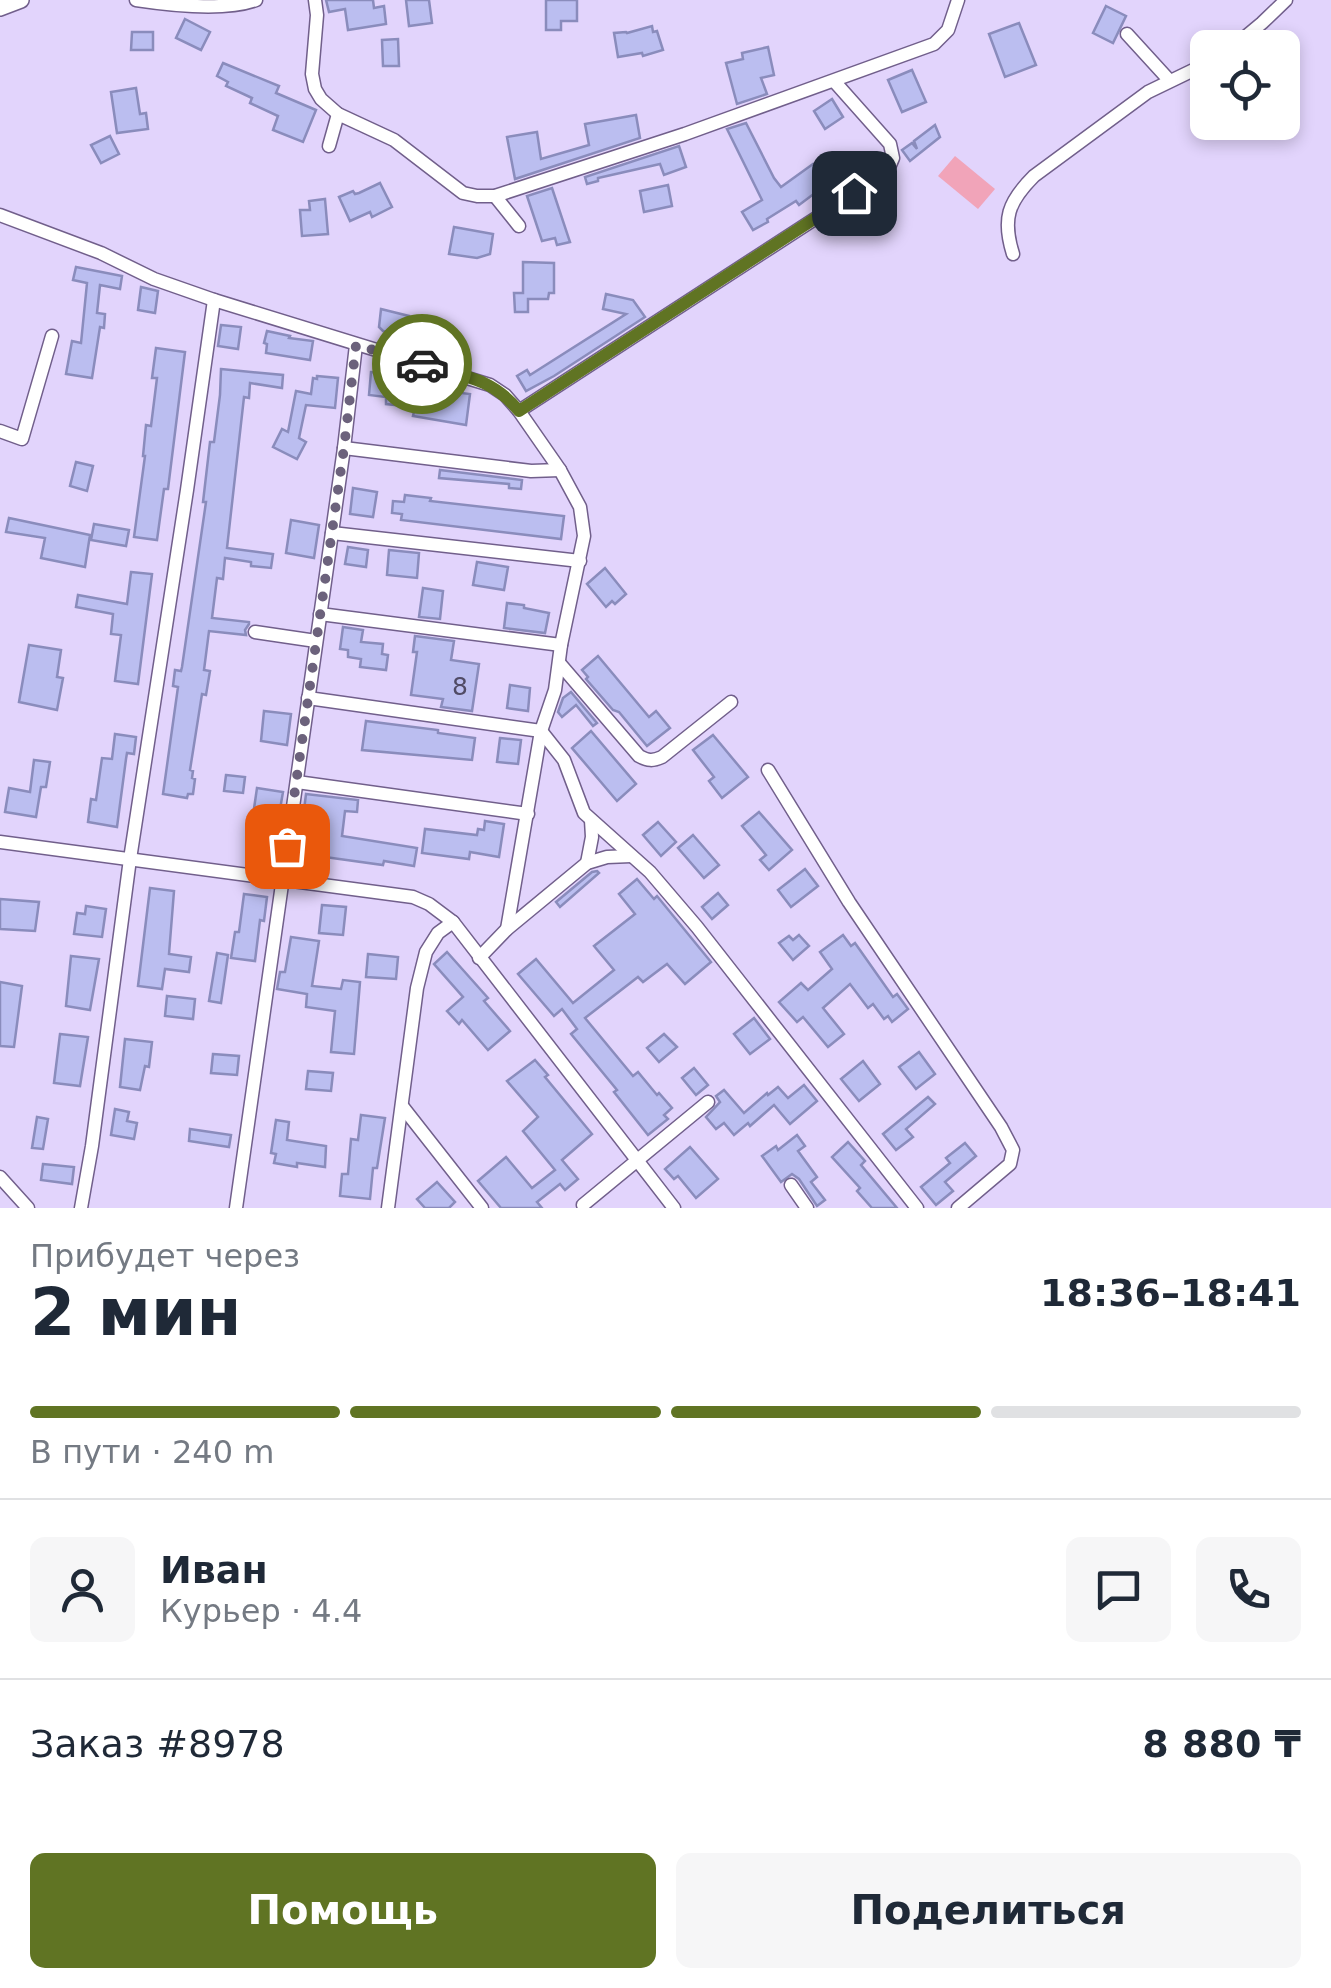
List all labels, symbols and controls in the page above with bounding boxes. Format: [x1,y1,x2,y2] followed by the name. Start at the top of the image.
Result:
[1190,30,1300,140] map controls
[1190,30,1300,140] button: locate
[812,151,897,236] pin
[827,166,882,221] icon: home
[372,314,472,414] courier
[395,337,450,392] icon: car
[452,672,468,701] house number: 8
[245,804,330,889] pin
[260,819,315,874] icon: bag
[30,1237,300,1275] text: Прибудет через
[1040,1271,1301,1315] text: 18:36–18:41
[30,1275,241,1350] text: 2 мин
[30,1433,274,1471] text: В пути · 240 m
[30,1537,135,1642] button: person
[1066,1537,1171,1642] button: chat
[1196,1537,1301,1642] button: phone
[160,1548,268,1592] text: Иван
[160,1592,362,1630] text: Курьер · 4.4
[30,1722,285,1766] text: Заказ #8978
[1142,1722,1301,1766] text: 8 880 ₸
[30,1853,656,1968] button: Помощь
[676,1853,1301,1968] button: Поделиться

